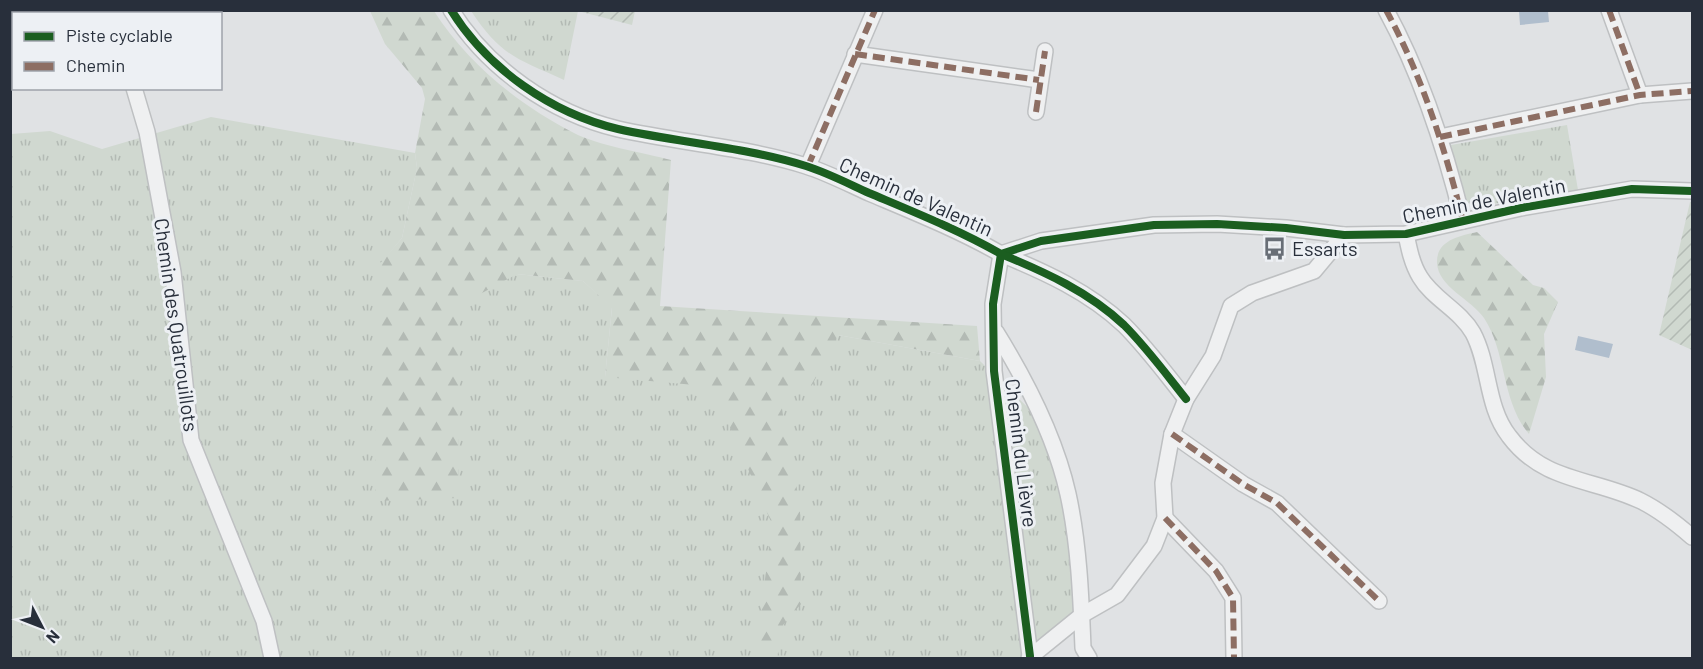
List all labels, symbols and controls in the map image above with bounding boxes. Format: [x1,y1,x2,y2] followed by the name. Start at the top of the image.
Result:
[12,12,222,90] legend
[66,24,173,46] text: Piste cyclable
[66,54,125,76] text: Chemin
[836,151,997,241] street label: Chemin de Valentin
[1400,172,1567,228] street label: Chemin de Valentin
[150,217,204,433] street label: Chemin des Quatrouillots
[1261,236,1287,262] bus stop icon: Essarts
[1292,236,1358,260] place label: Essarts
[1001,377,1043,529] street label: Chemin du Lièvre
[12,597,72,657] north arrow
[43,627,64,648] text: N

